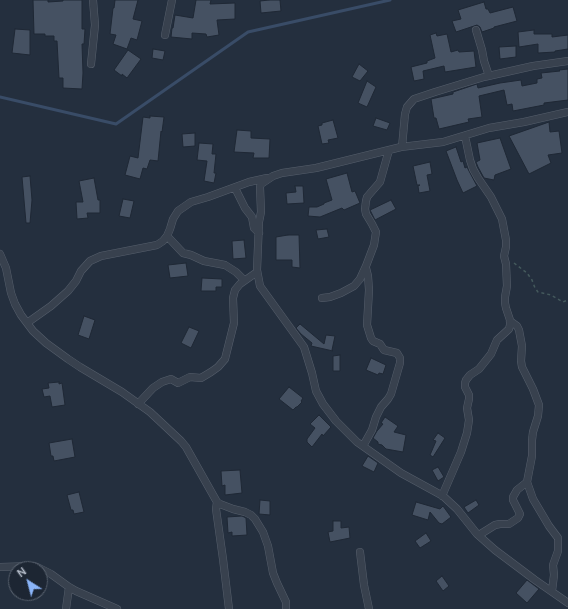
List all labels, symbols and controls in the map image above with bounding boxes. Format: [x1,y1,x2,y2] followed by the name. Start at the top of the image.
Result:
[8,561,48,601] north arrow
[14,564,29,580] text: N

